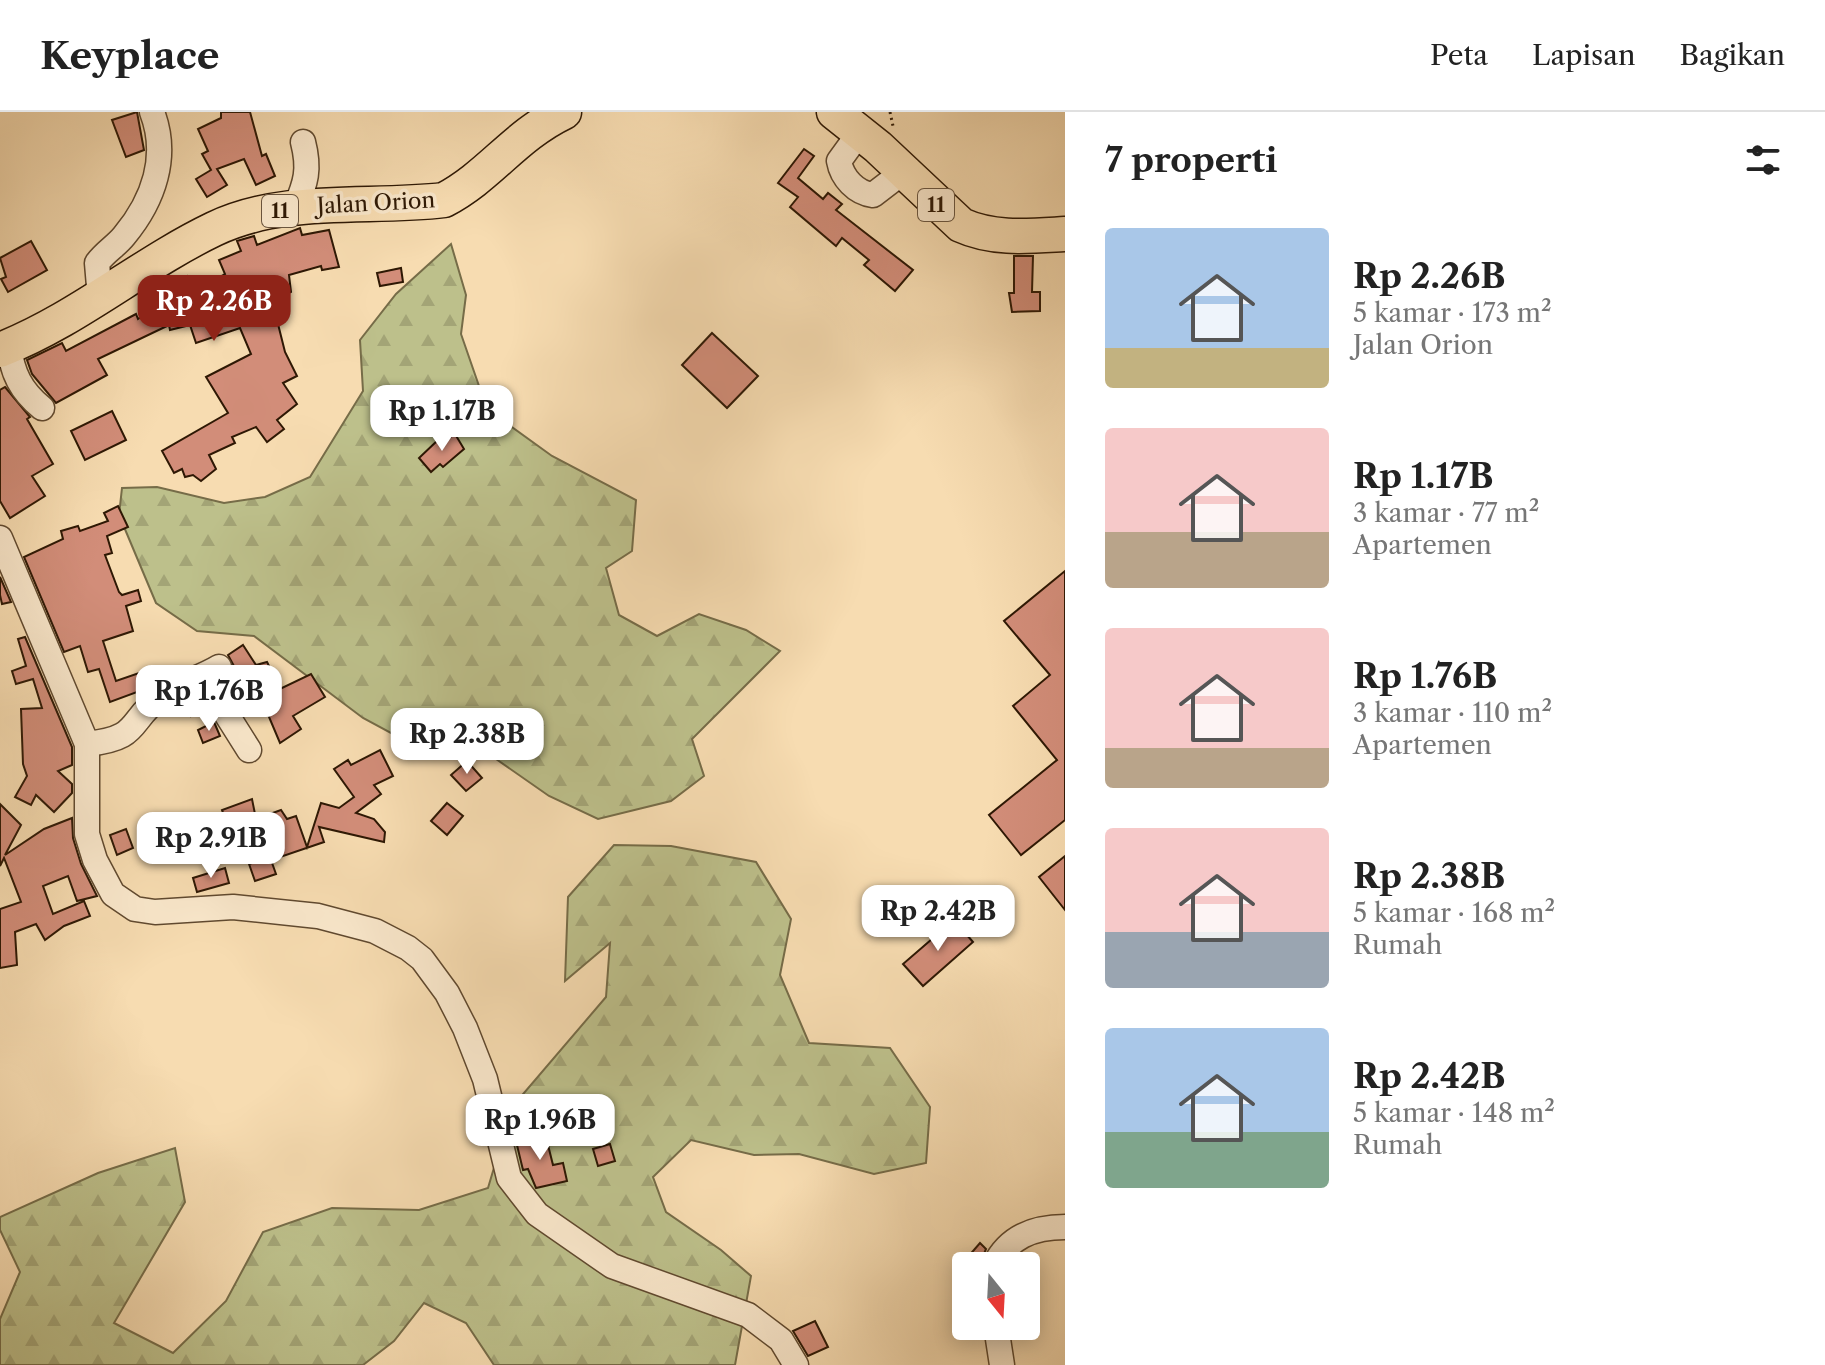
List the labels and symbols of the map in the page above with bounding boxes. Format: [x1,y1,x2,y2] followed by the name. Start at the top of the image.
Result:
[313,186,436,220] street label: Jalan Orion
[918,189,954,221] road number: 11
[262,195,298,227] road number: 11
[131,275,297,343] pin: Rp 2.26B
[359,385,525,453] pin: Rp 1.17B
[126,665,292,733] pin: Rp 1.76B
[384,708,550,776] pin: Rp 2.38B
[128,812,294,880] pin: Rp 2.91B
[855,885,1021,953] pin: Rp 2.42B
[457,1094,623,1162] pin: Rp 1.96B
[952,1252,1040,1340] north arrow

